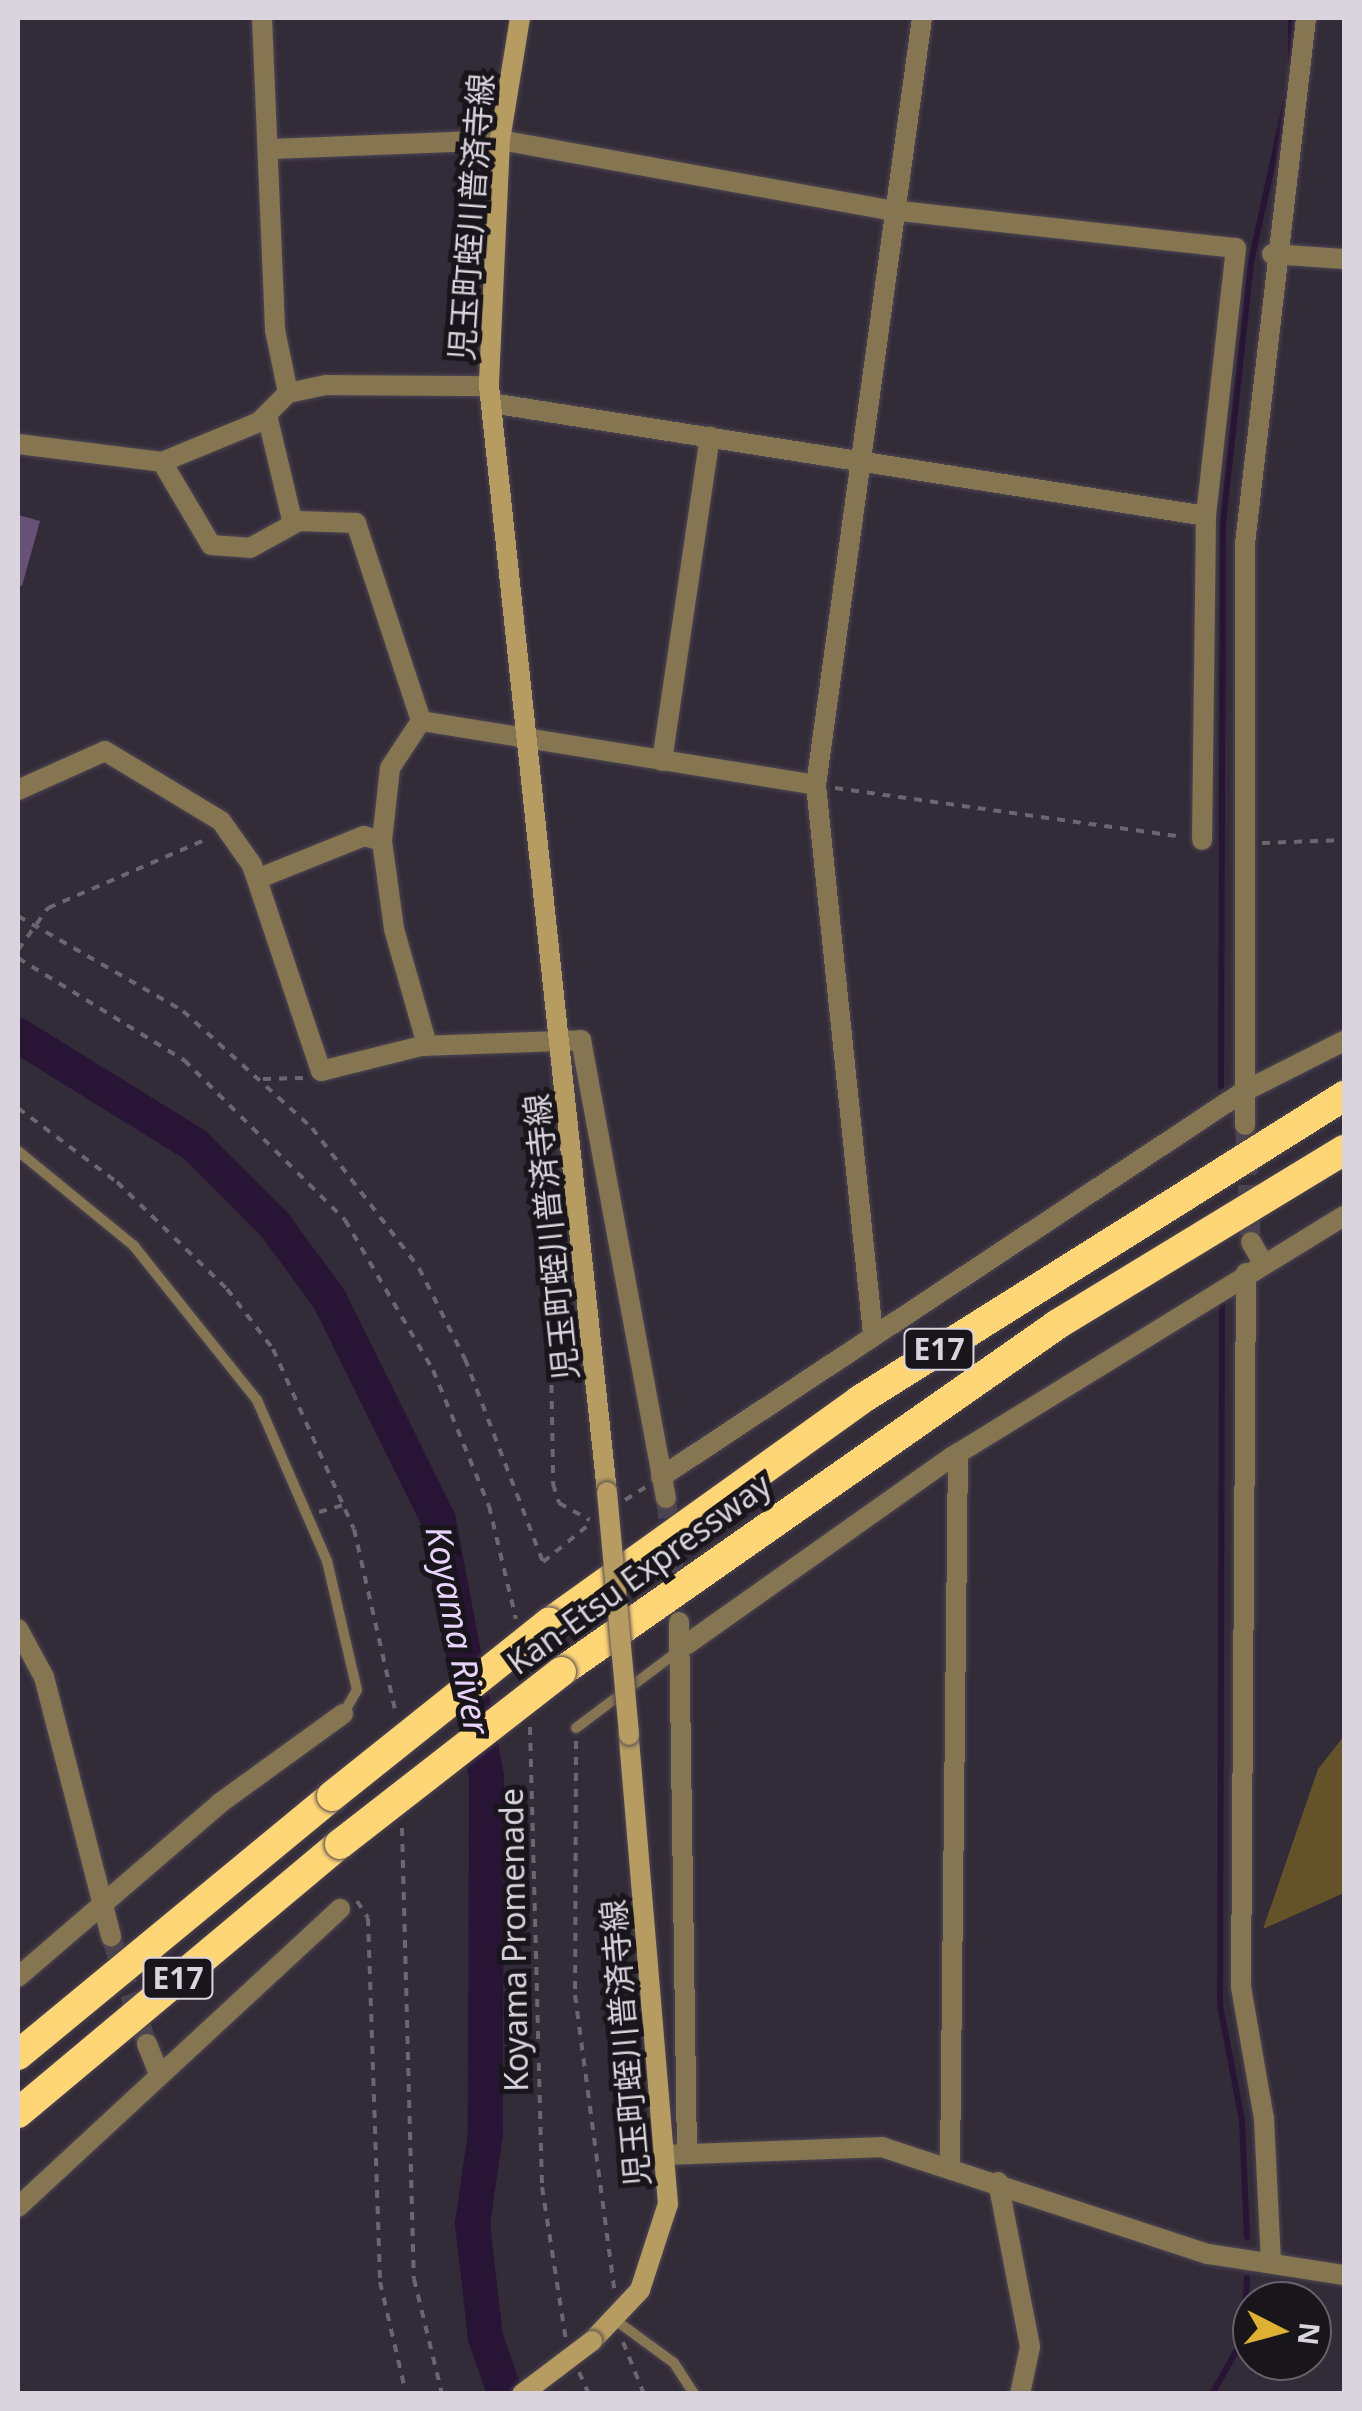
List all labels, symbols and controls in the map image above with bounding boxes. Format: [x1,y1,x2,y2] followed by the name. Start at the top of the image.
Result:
[442,72,500,362] street label: 児玉町蛭川普済寺線
[517,1092,585,1382] street label: 児玉町蛭川普済寺線
[902,1324,976,1374] road number: E17
[500,1466,778,1682] street label: Kan-Etsu Expressway
[417,1522,499,1738] water label: Koyama River
[492,1788,536,2092] street label: Koyama Promenade
[593,1898,657,2188] street label: 児玉町蛭川普済寺線
[140,1953,216,2003] road number: E17
[1232,2281,1332,2381] north arrow
[1290,2321,1330,2347] text: N

